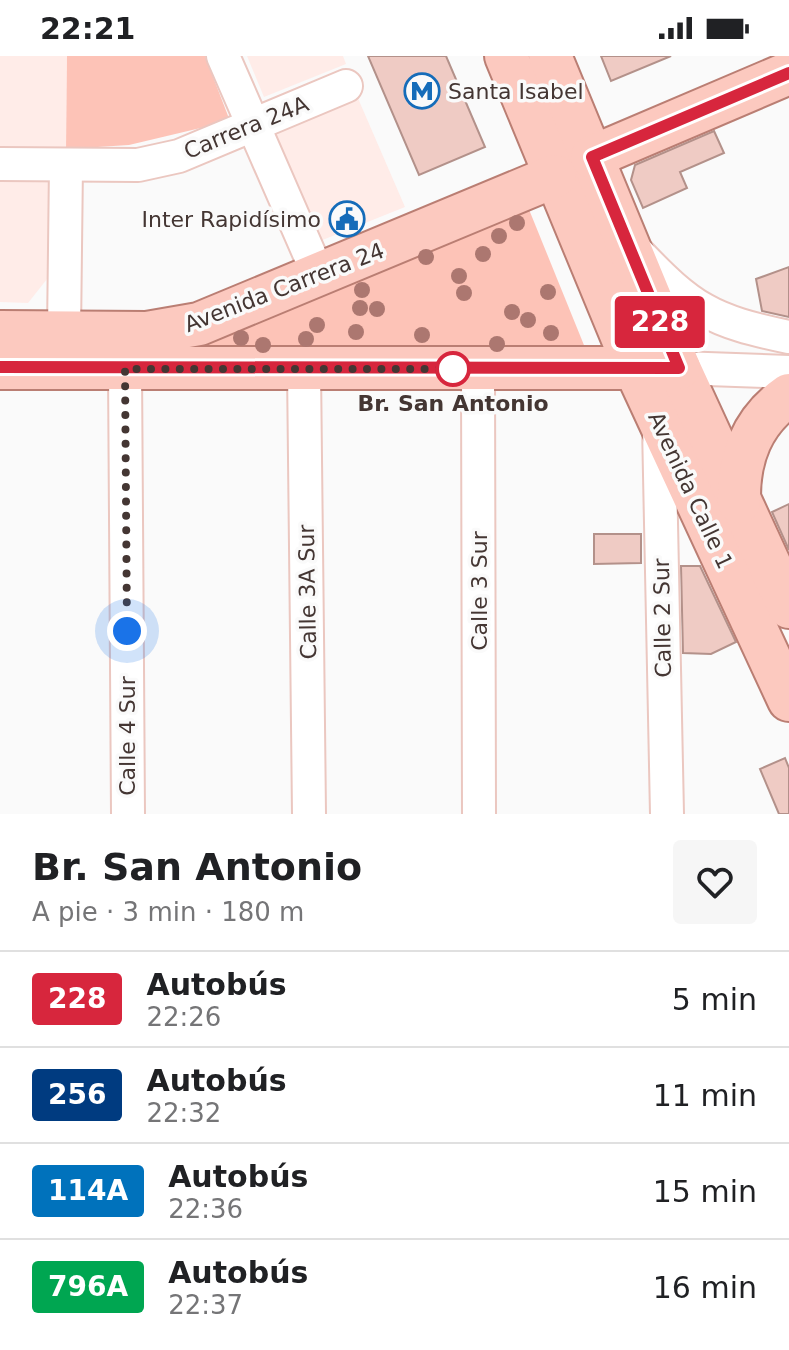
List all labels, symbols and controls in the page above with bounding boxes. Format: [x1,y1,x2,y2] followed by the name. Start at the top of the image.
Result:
[40,11,136,46] text: 22:21
[403,72,441,110] metro station icon: Santa Isabel
[448,79,584,104] place label: Santa Isabel
[180,91,312,164] street label: Carrera 24A
[328,200,366,238] public building icon: Inter Rapidísimo
[141,207,321,232] place label: Inter Rapidísimo
[181,238,388,337] street label: Avenida Carrera 24
[614,296,706,348] line badge: 228
[631,305,689,338] text: 228
[436,352,470,386] marker: Br. San Antonio
[357,391,549,416] place label: Br. San Antonio
[643,408,738,573] street label: Avenida Calle 1
[294,524,321,659] street label: Calle 3A Sur
[467,530,492,651] street label: Calle 3 Sur
[649,557,676,678] street label: Calle 2 Sur
[107,611,147,651] your location
[115,675,140,796] street label: Calle 4 Sur
[673,840,757,924] button: heart
[32,845,362,889] text: Br. San Antonio
[32,897,304,927] text: A pie · 3 min · 180 m
[146,967,287,1002] text: Autobús
[48,982,106,1015] text: 228
[672,982,757,1017] text: 5 min
[146,1002,221,1032] text: 22:26
[146,1063,287,1098] text: Autobús
[48,1078,106,1111] text: 256
[653,1078,757,1113] text: 11 min
[146,1098,221,1128] text: 22:32
[168,1159,308,1194] text: Autobús
[48,1174,128,1207] text: 114A
[653,1174,757,1209] text: 15 min
[168,1194,243,1224] text: 22:36
[168,1255,308,1290] text: Autobús
[48,1270,128,1303] text: 796A
[653,1270,757,1305] text: 16 min
[168,1290,243,1320] text: 22:37

